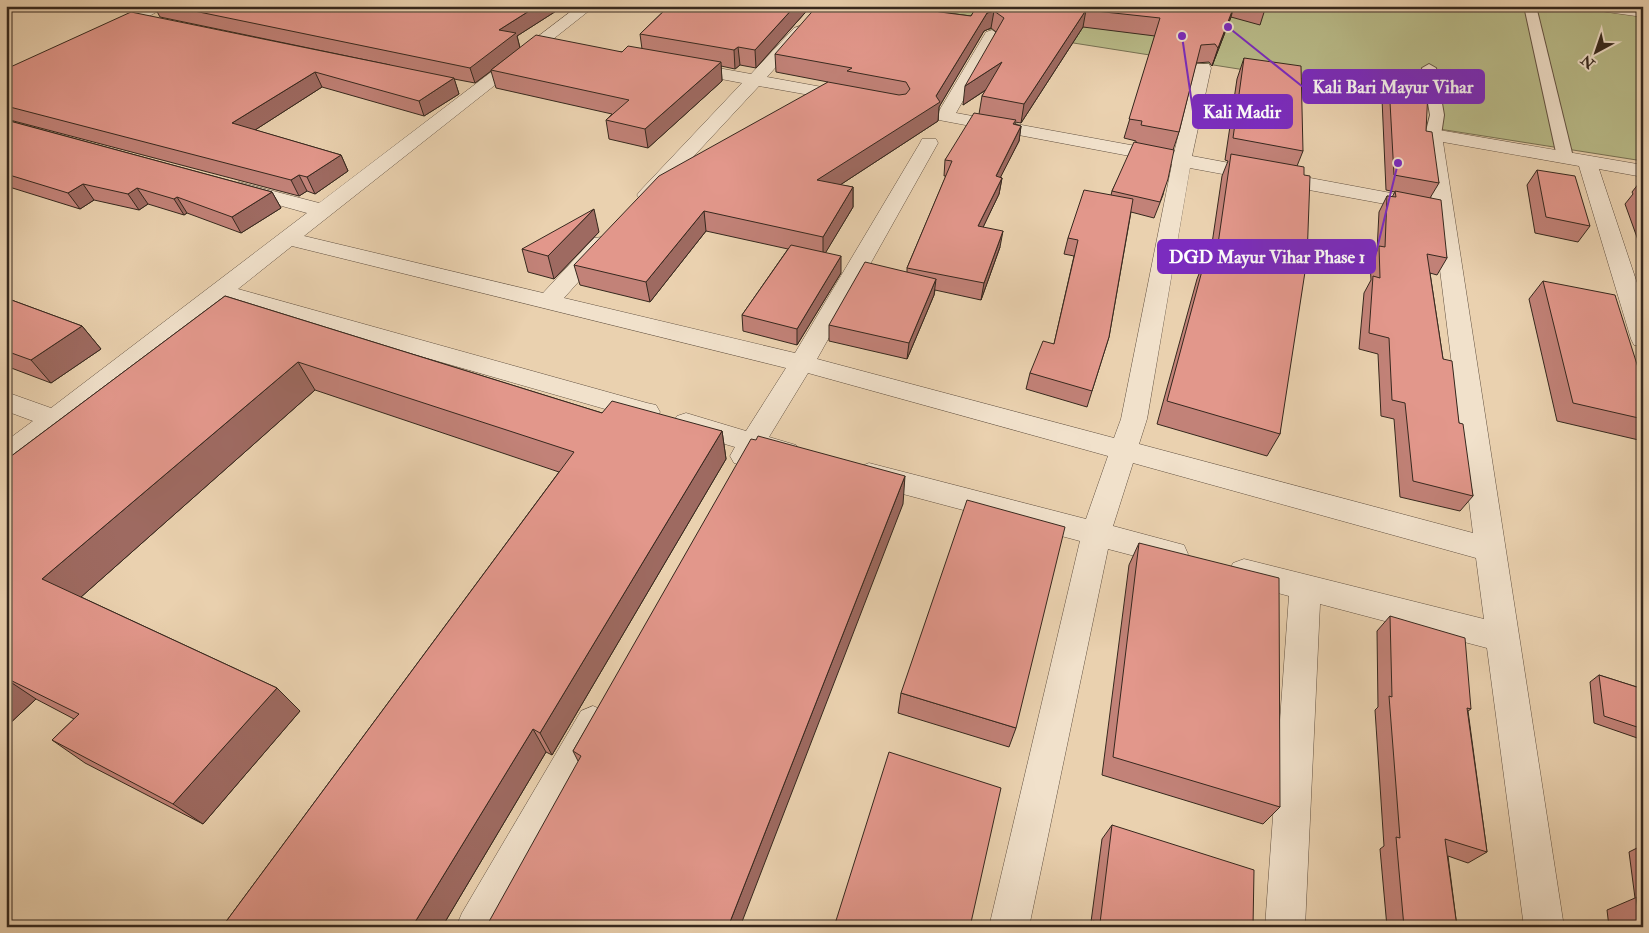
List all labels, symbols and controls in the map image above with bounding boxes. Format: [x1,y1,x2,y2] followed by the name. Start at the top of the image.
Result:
[1572,28,1622,78] north arrow
[1577,51,1599,73] text: N
[1303,70,1484,103] callout: Kali Bari Mayur Vihar
[1313,76,1474,99] text: Kali Bari Mayur Vihar
[1193,95,1292,128] callout: Kali Madir
[1203,101,1281,124] text: Kali Madir
[1158,240,1375,273] callout: DGD Mayur Vihar Phase 1
[1169,246,1365,269] text: DGD Mayur Vihar Phase 1

